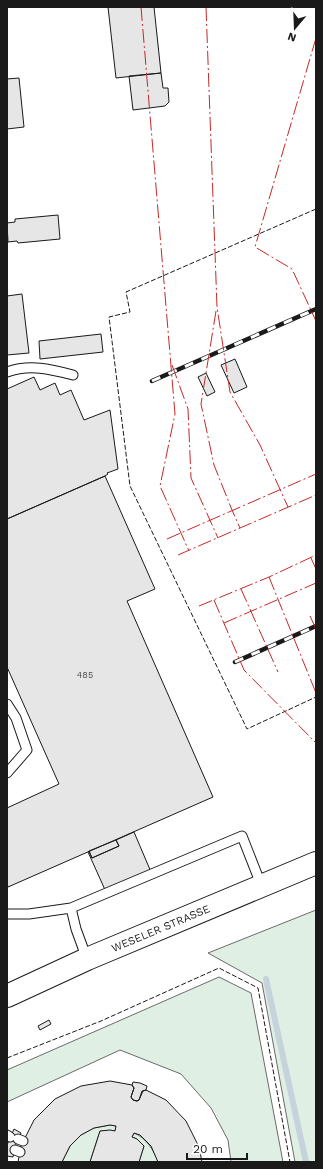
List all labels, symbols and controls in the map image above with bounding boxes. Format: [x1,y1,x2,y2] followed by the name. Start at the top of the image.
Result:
[275,8,315,48] north arrow
[286,30,298,44] text: N
[77,670,93,680] house number: 485
[110,902,212,955] street label: WESELER STRASSE
[187,1135,247,1161] scale bar
[193,1142,223,1156] text: 20 m

